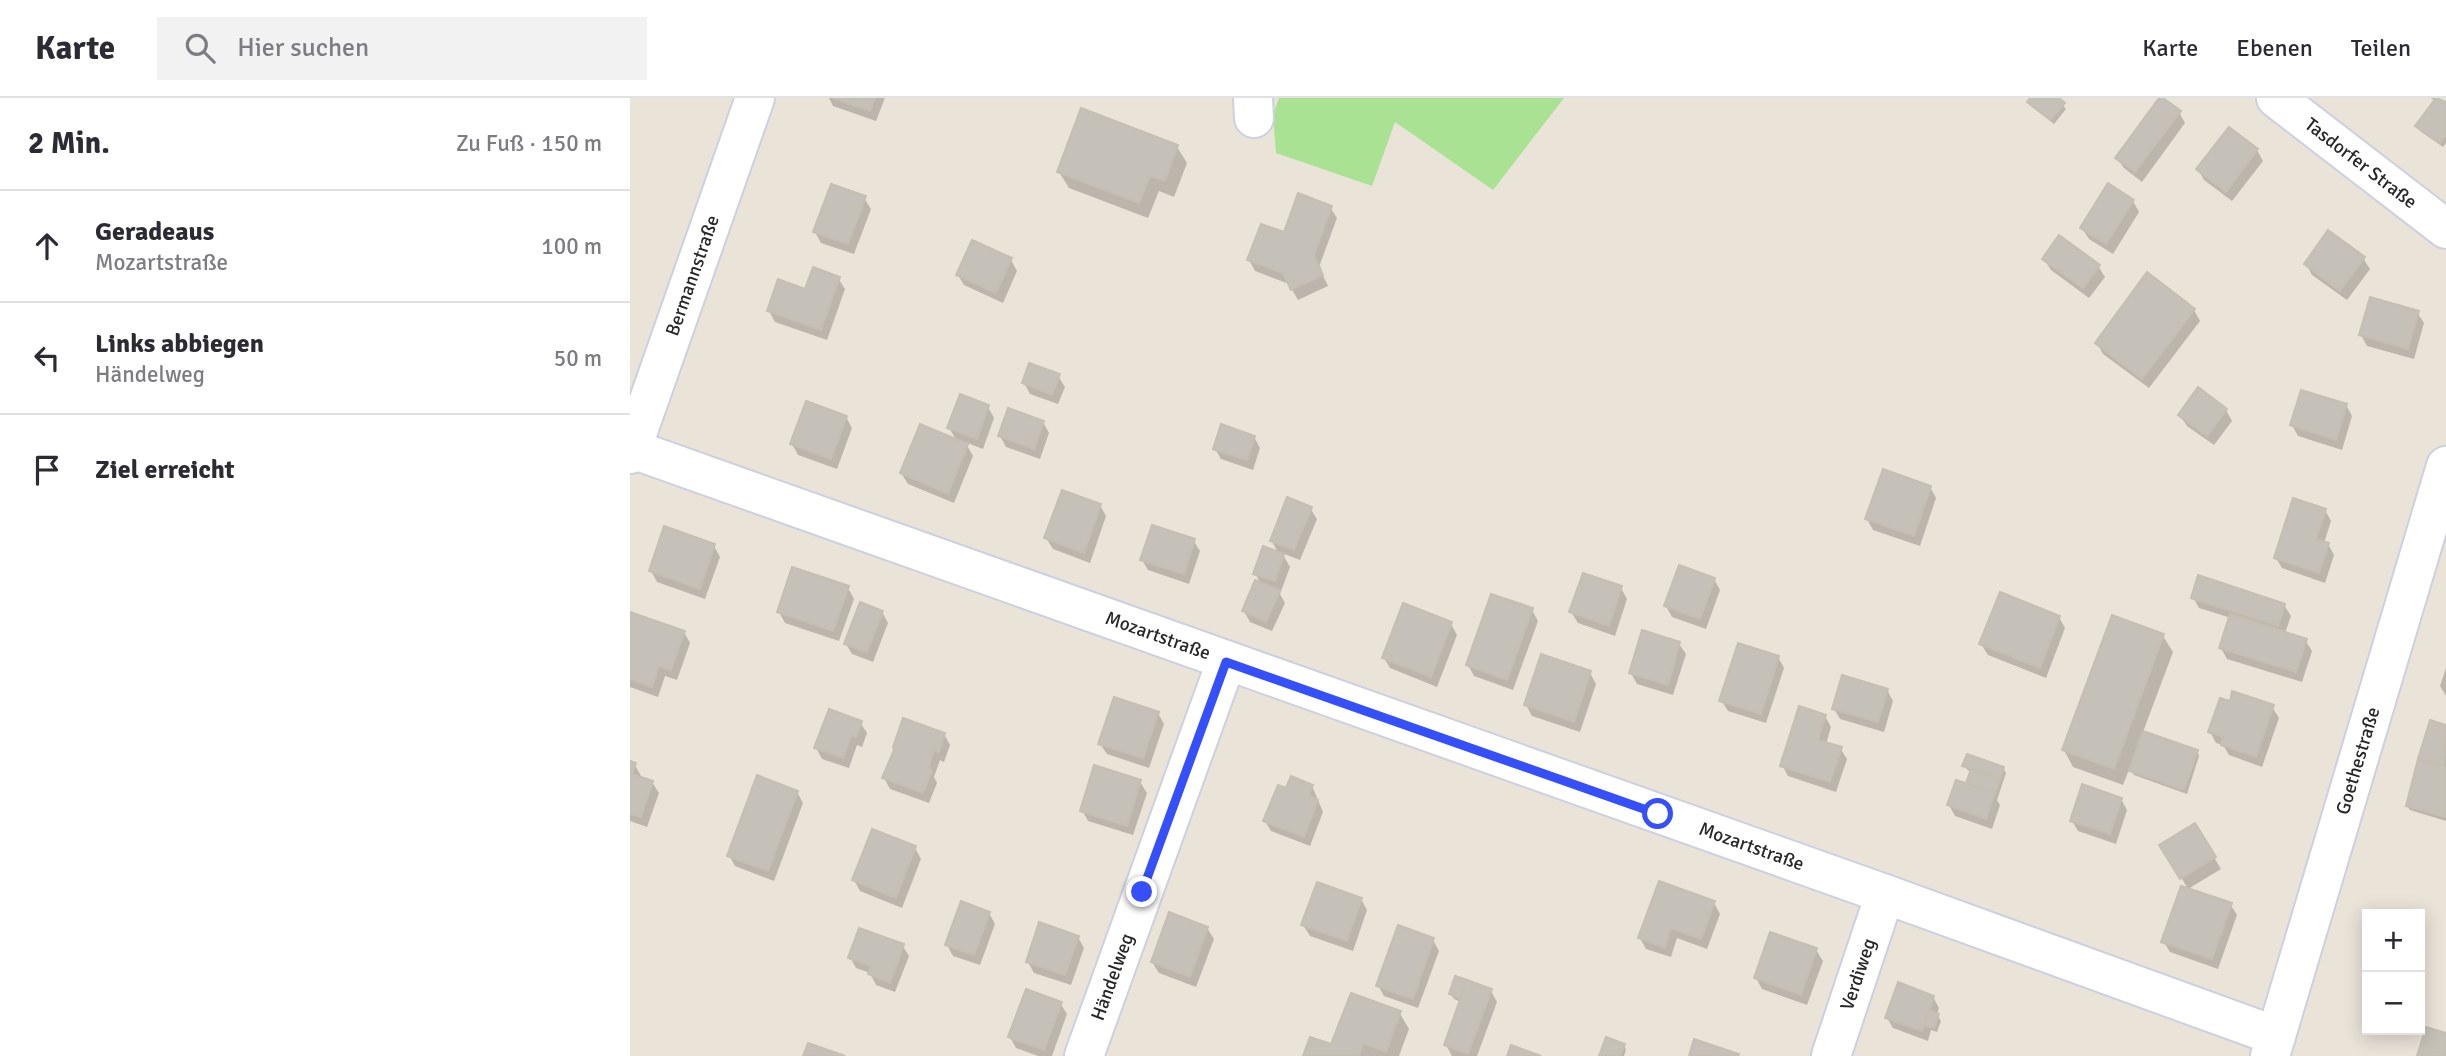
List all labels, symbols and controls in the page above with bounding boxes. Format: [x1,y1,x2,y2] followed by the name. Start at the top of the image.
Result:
[157,17,647,80] search box
[35,28,115,69] text: Karte
[181,29,219,67] icon: search
[237,32,369,64] text: Hier suchen
[2142,33,2198,63] text: Karte
[2236,33,2313,63] text: Ebenen
[2351,33,2411,63] text: Teilen
[2300,112,2422,214] street label: Tasdorfer Straße
[28,125,110,162] text: 2 Min.
[456,129,602,158] text: Zu Fuß · 150 m
[660,212,725,339] street label: Bermannstraße
[95,216,214,248] text: Geradeaus
[28,227,66,265] icon: ahead
[541,232,602,261] text: 100 m
[95,248,228,277] text: Mozartstraße
[95,328,264,360] text: Links abbiegen
[28,339,66,377] icon: left
[554,344,602,373] text: 50 m
[95,360,205,389] text: Händelweg
[28,451,66,489] icon: arrive
[95,454,235,486] text: Ziel erreicht
[1102,606,1214,665] street label: Mozartstraße
[2331,704,2385,818] street label: Goethestraße
[1642,798,1673,829] route start
[1696,817,1807,876] street label: Mozartstraße
[1126,876,1157,907] route end
[2362,909,2425,1035] map controls
[2362,909,2425,972] button: +
[1086,930,1139,1024] street label: Händelweg
[1835,935,1881,1013] street label: Verdiweg
[2362,972,2425,1035] button: −

